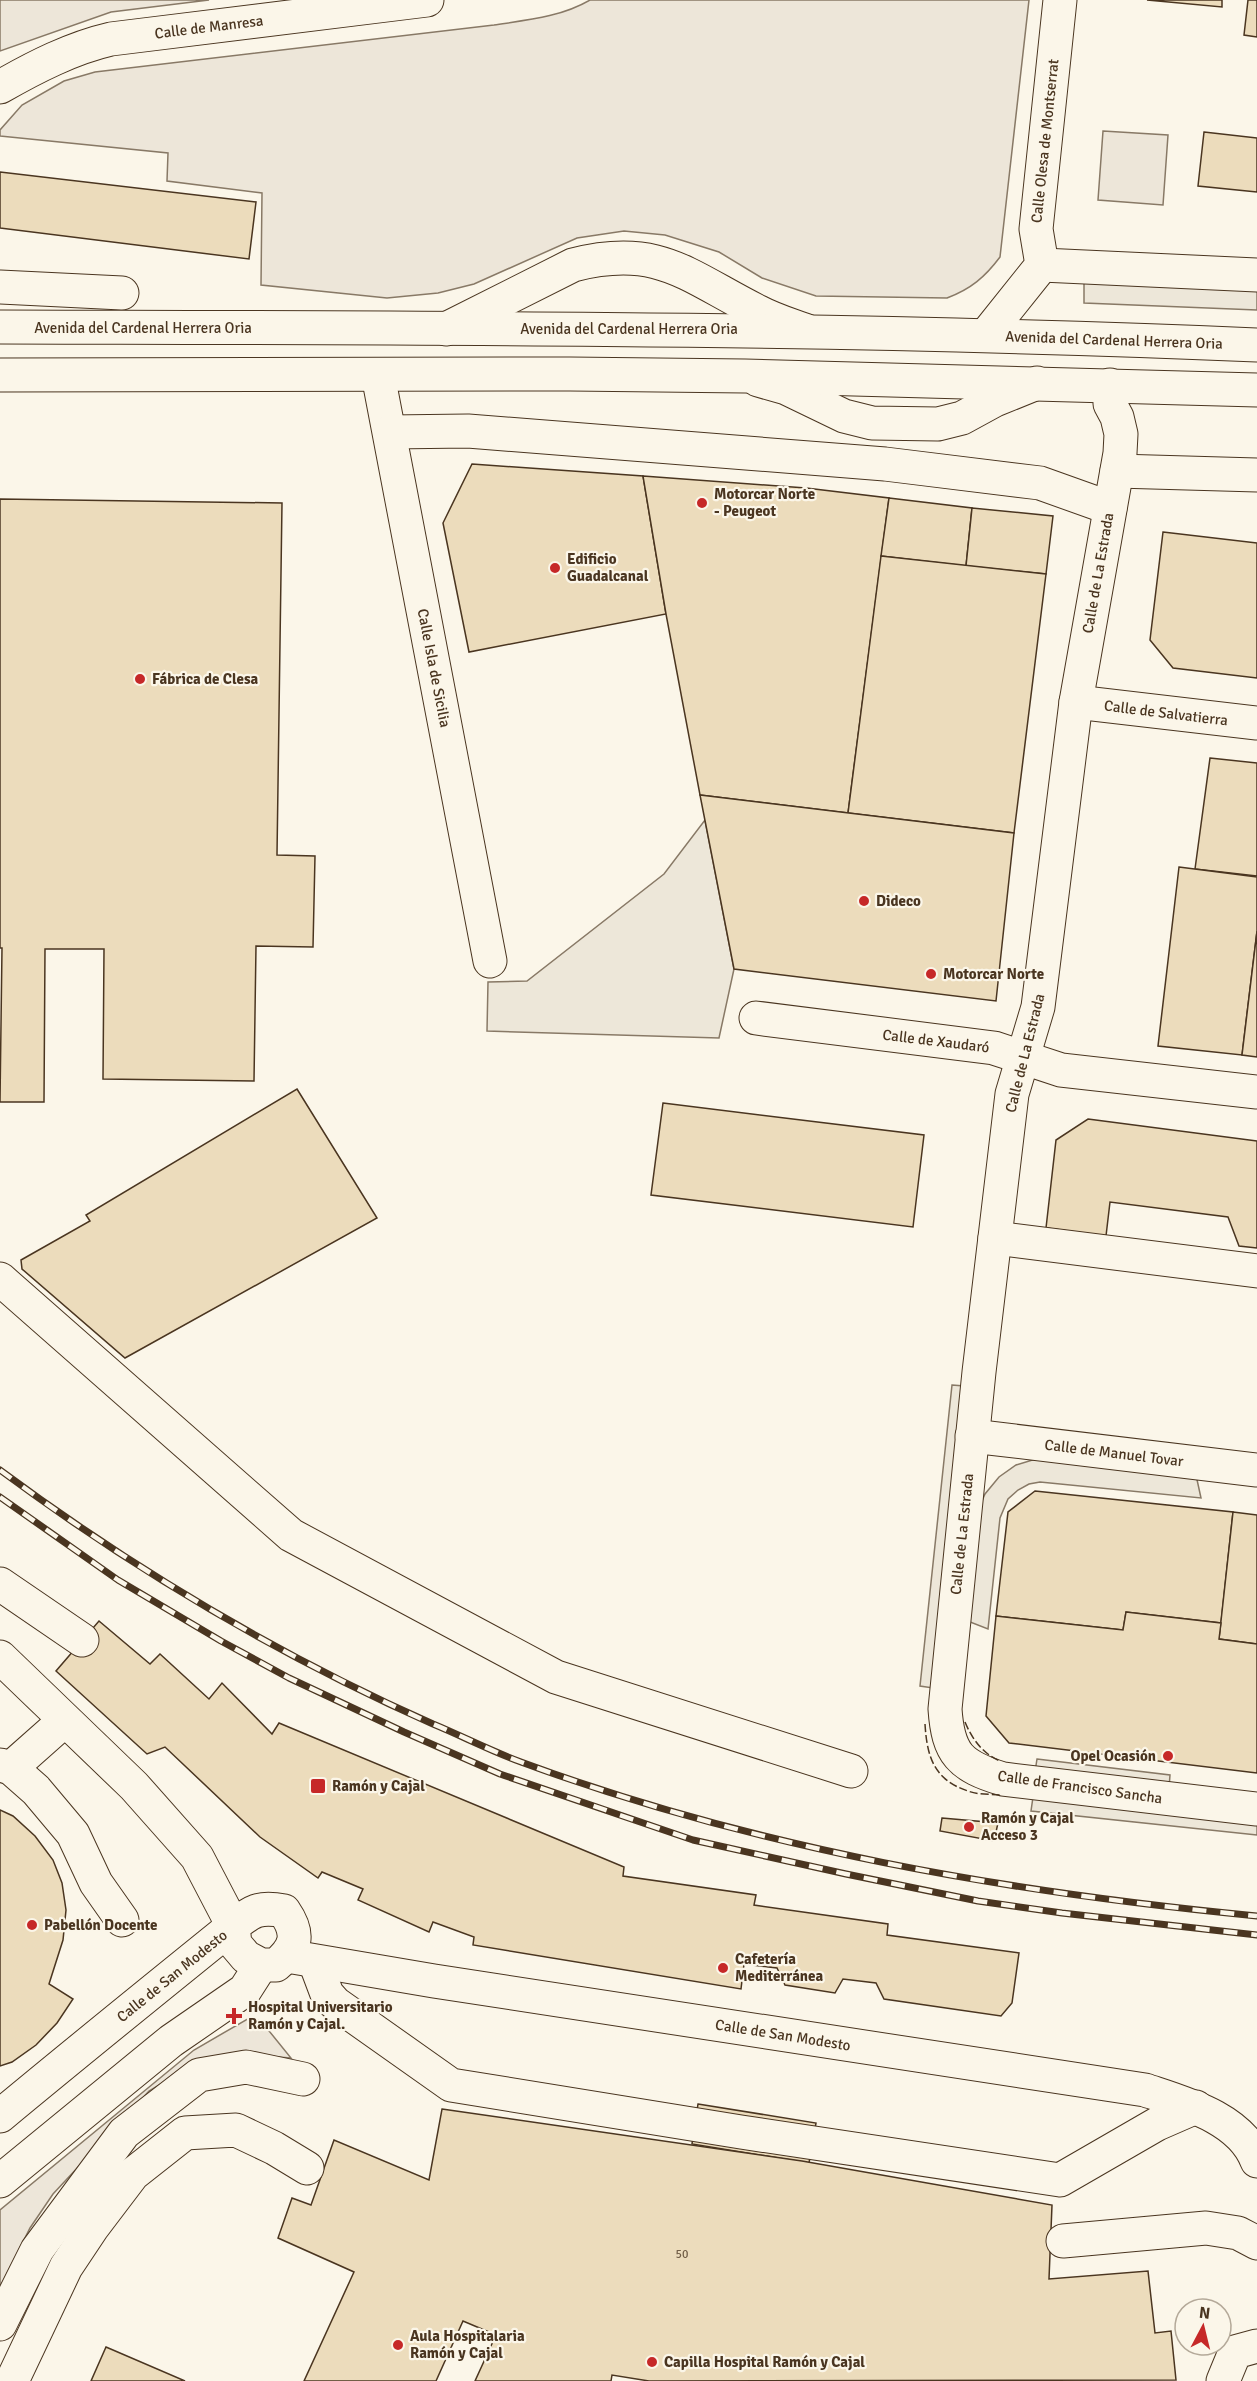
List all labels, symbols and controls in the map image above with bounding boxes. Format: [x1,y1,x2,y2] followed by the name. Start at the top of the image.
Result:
[154,11,264,43] street label: Calle de Manresa
[1027,58,1063,224] street label: Calle Olesa de Montserrat
[34,319,252,337] street label: Avenida del Cardenal Herrera Oria
[520,320,738,338] street label: Avenida del Cardenal Herrera Oria
[1005,327,1223,353] street label: Avenida del Cardenal Herrera Oria
[714,485,815,520] place label: Motorcar Norte - Peugeot
[695,496,709,510] marker: Motorcar Norte - Peugeot
[1079,511,1117,635] street label: Calle de La Estrada
[567,550,649,585] place label: Edificio Guadalcanal
[548,561,562,575] marker: Edificio Guadalcanal
[414,607,454,729] street label: Calle Isla de Sicilia
[152,670,259,688] place label: Fábrica de Clesa
[133,672,147,686] marker: Fábrica de Clesa
[1103,696,1229,730] street label: Calle de Salvatierra
[876,892,921,910] place label: Dideco
[857,894,871,908] marker: Dideco
[943,965,1044,983] place label: Motorcar Norte
[924,967,938,981] marker: Motorcar Norte
[1002,992,1048,1114] street label: Calle de La Estrada
[881,1026,991,1057] street label: Calle de Xaudaró
[1044,1436,1185,1470] street label: Calle de Manuel Tovar
[947,1472,977,1596] street label: Calle de La Estrada
[1070,1747,1156,1765] place label: Opel Ocasión
[1161,1749,1175,1763] marker: Opel Ocasión
[996,1767,1164,1807] street label: Calle de Francisco Sancha
[309,1777,327,1795] marker: Ramón y Cajal
[332,1777,425,1795] place label: Ramón y Cajal
[981,1809,1074,1844] place label: Ramón y Cajal Acceso 3
[962,1820,976,1834] marker: Ramón y Cajal Acceso 3
[44,1916,158,1934] place label: Pabellón Docente
[25,1918,39,1932] marker: Pabellón Docente
[113,1926,231,2026] street label: Calle de San Modesto
[735,1950,823,1985] place label: Cafetería Mediterránea
[716,1961,730,1975] marker: Cafetería Mediterránea
[248,1998,393,2033] place label: Hospital Universitario Ramón y Cajal.
[225,2007,243,2025] marker: Hospital Universitario Ramón y Cajal.
[714,2015,852,2055] street label: Calle de San Modesto
[676,2247,688,2262] house number: 50
[1173,2297,1233,2357] north arrow
[1198,2303,1211,2324] text: N
[410,2327,525,2362] place label: Aula Hospitalaria Ramón y Cajal
[391,2338,405,2352] marker: Aula Hospitalaria Ramón y Cajal
[664,2353,865,2371] place label: Capilla Hospital Ramón y Cajal
[645,2355,659,2369] marker: Capilla Hospital Ramón y Cajal

